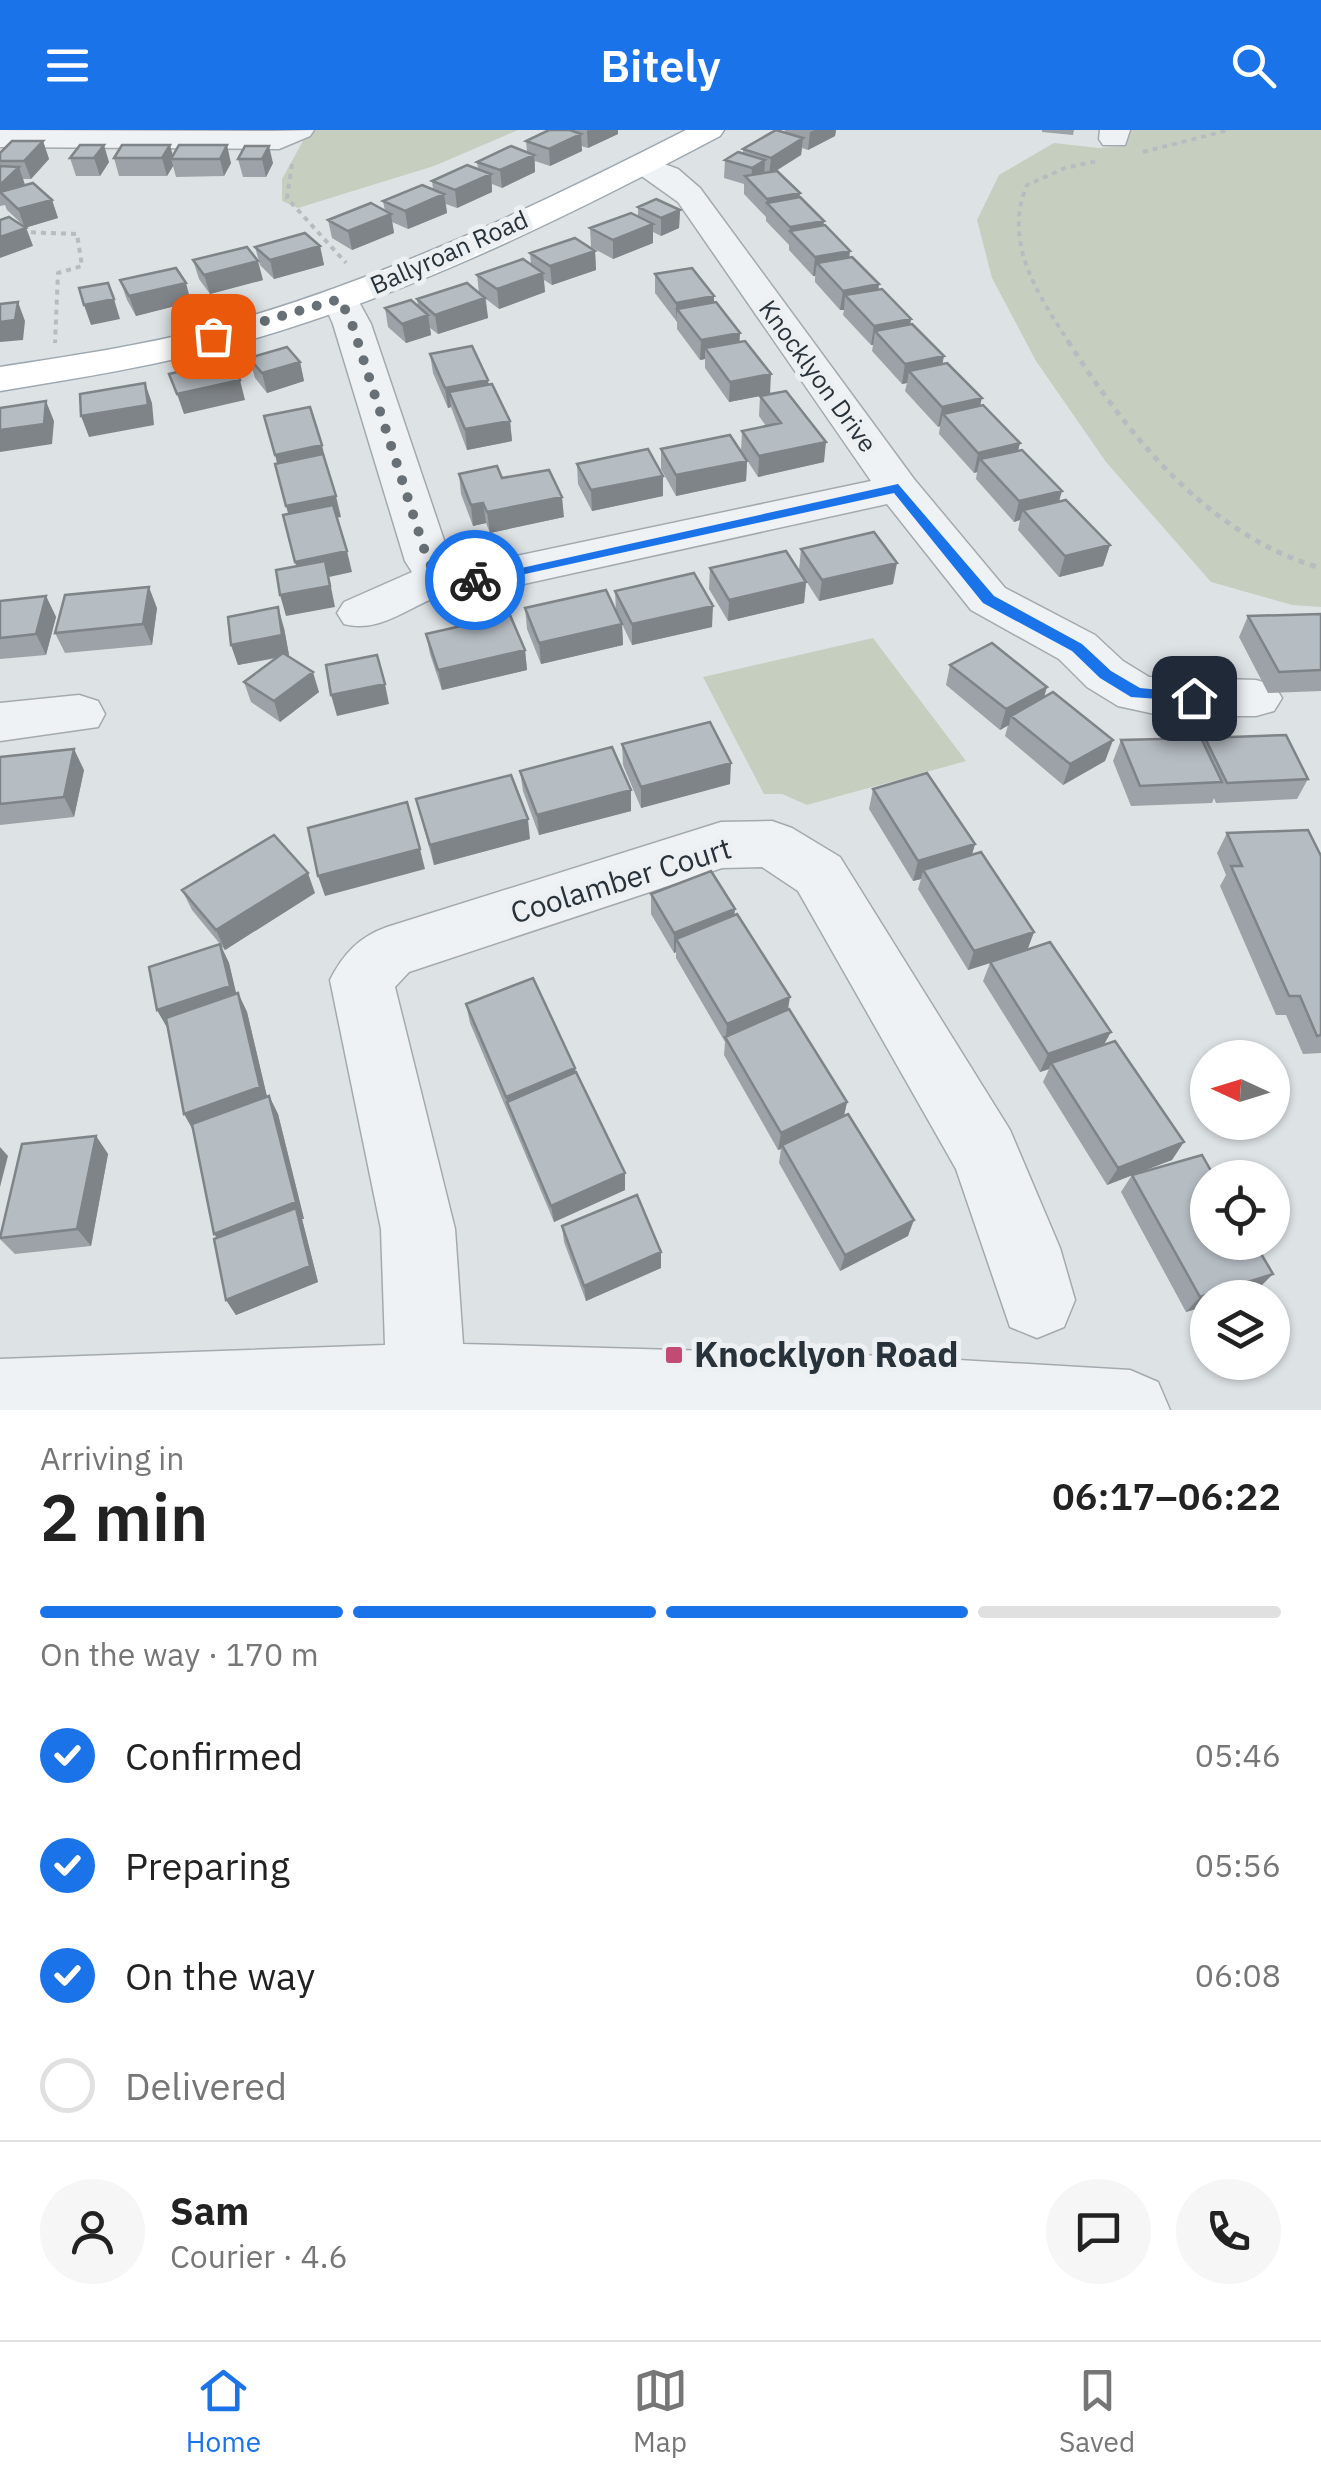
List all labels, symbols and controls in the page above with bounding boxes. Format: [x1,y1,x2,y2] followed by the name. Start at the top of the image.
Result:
[600,36,721,94] text: Bitely
[40,38,95,93] icon: menu
[1226,38,1281,93] icon: search
[365,202,533,301] street label: Ballyroan Road
[752,293,885,458] street label: Knocklyon Drive
[171,294,256,379] pin
[186,309,241,364] icon: bag
[425,530,525,630] courier
[448,553,503,608] icon: bike
[1152,656,1237,741] pin
[1167,671,1222,726] icon: home
[506,827,736,932] street label: Coolamber Court
[1190,1040,1290,1140] north arrow
[1190,1040,1290,1380] map controls
[1190,1160,1290,1260] button: locate
[1190,1280,1290,1380] button: layers
[694,1331,959,1377] place label: Knocklyon Road
[663,1344,685,1366] marker: Knocklyon Road
[40,1437,185,1479] text: Arriving in
[1052,1471,1281,1520] text: 06:17–06:22
[40,1474,208,1559] text: 2 min
[40,1633,319,1675] text: On the way · 170 m
[40,1728,95,1783] icon: check
[125,1731,303,1780] text: Confirmed
[1195,1734,1281,1776] text: 05:46
[40,1838,95,1893] icon: check
[125,1841,290,1890] text: Preparing
[1195,1844,1281,1886] text: 05:56
[40,1948,95,2003] icon: check
[125,1951,315,2000] text: On the way
[1195,1954,1281,1996] text: 06:08
[125,2061,287,2110] text: Delivered
[40,2179,145,2284] button: person
[1046,2179,1151,2284] button: chat
[1176,2179,1281,2284] button: phone
[170,2186,249,2235] text: Sam
[170,2235,348,2277] text: Courier · 4.6
[186,2363,261,2460] tab: Home
[633,2363,688,2460] tab: Map
[1059,2363,1135,2460] tab: Saved

